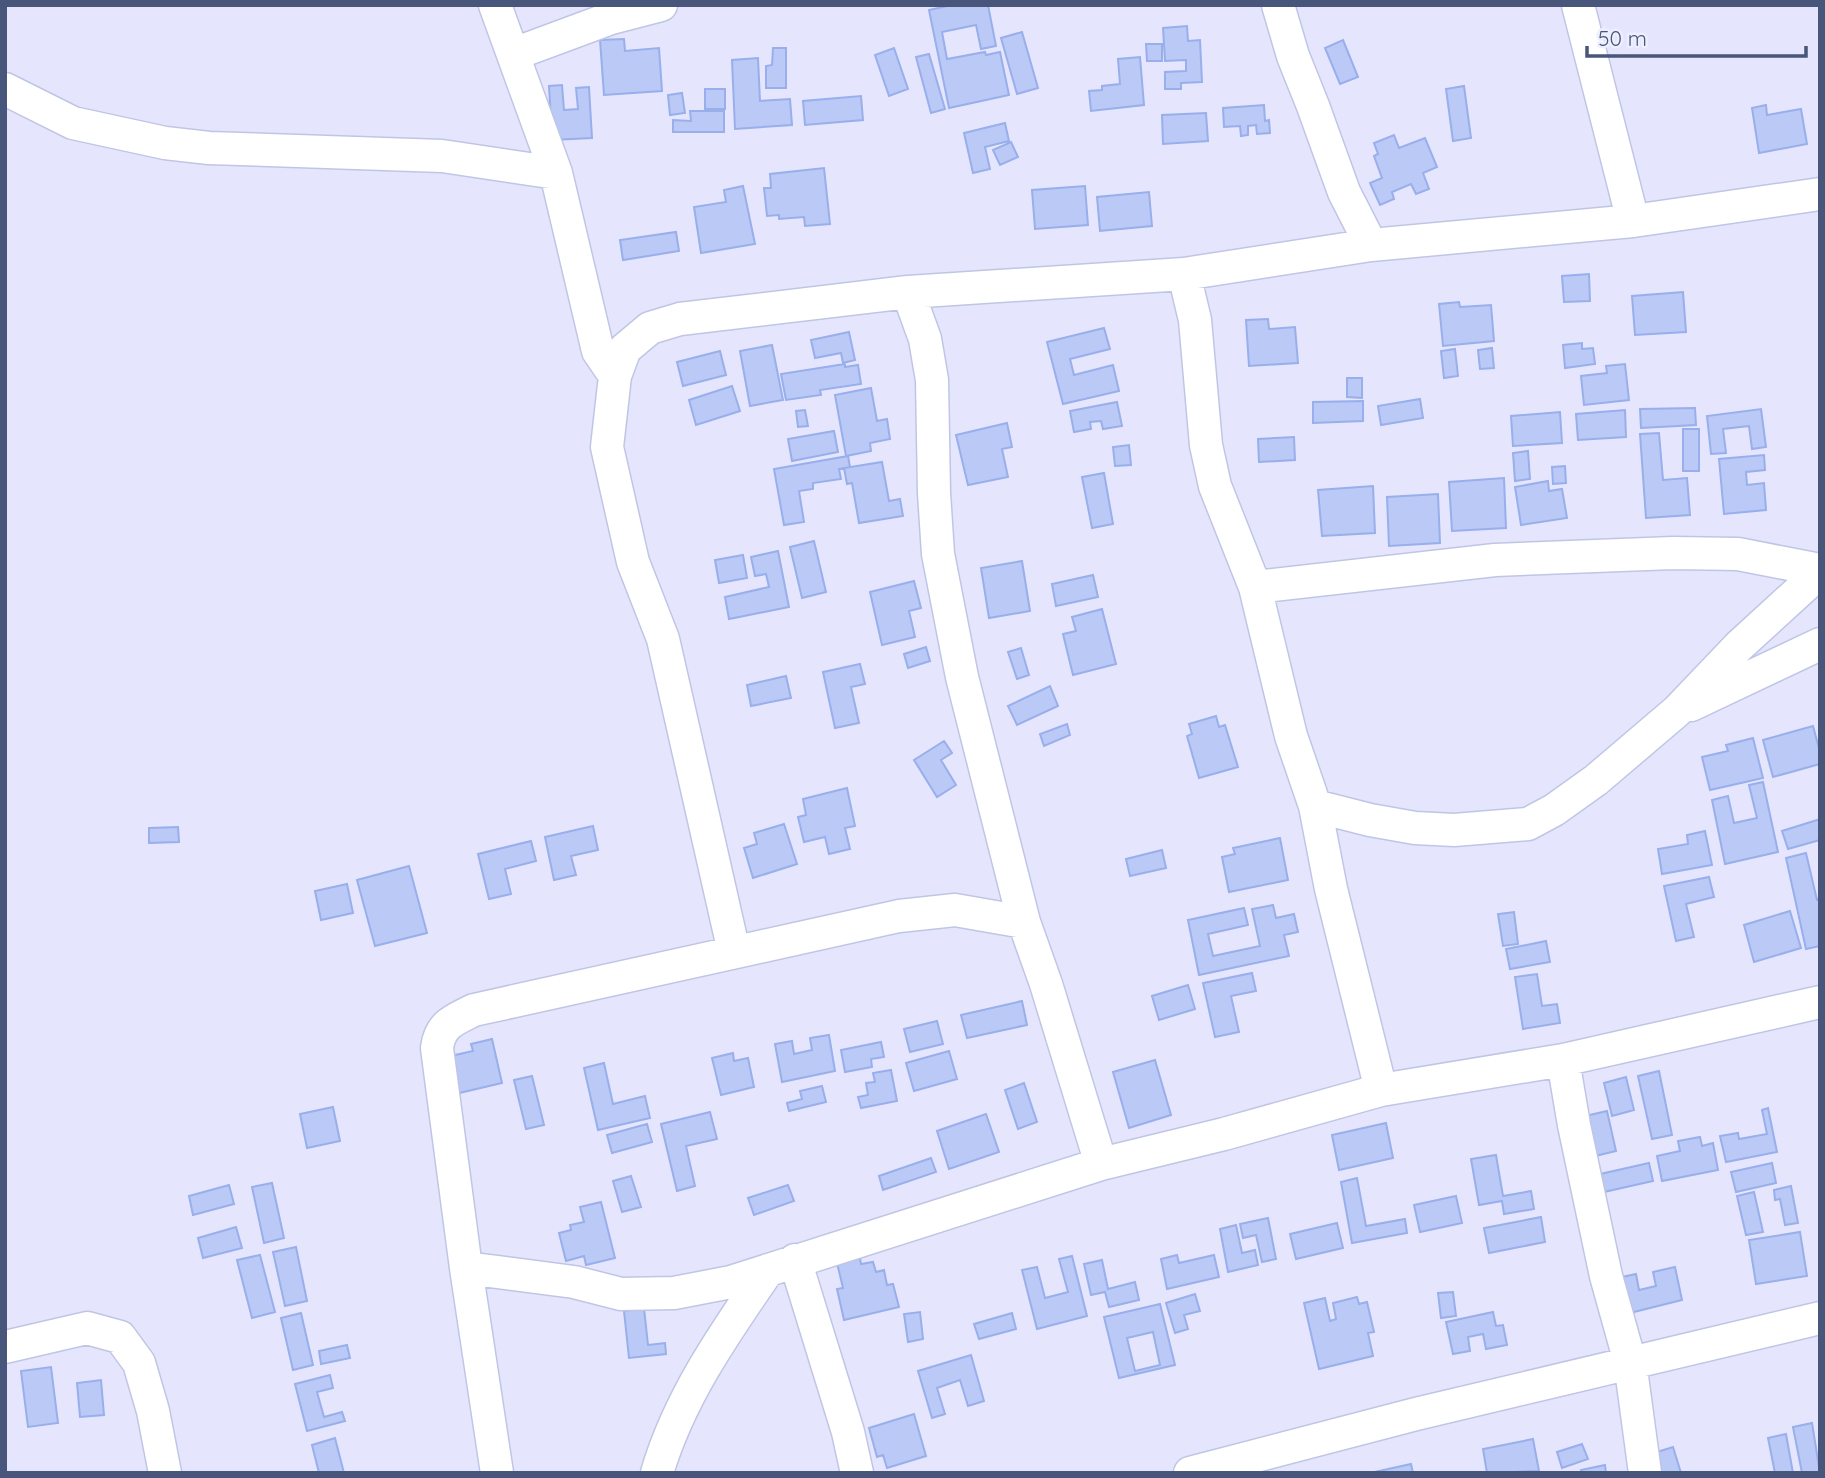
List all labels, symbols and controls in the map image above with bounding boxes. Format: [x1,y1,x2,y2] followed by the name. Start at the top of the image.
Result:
[1587,14,1806,58] scale bar
[1598,25,1647,51] text: 50 m

